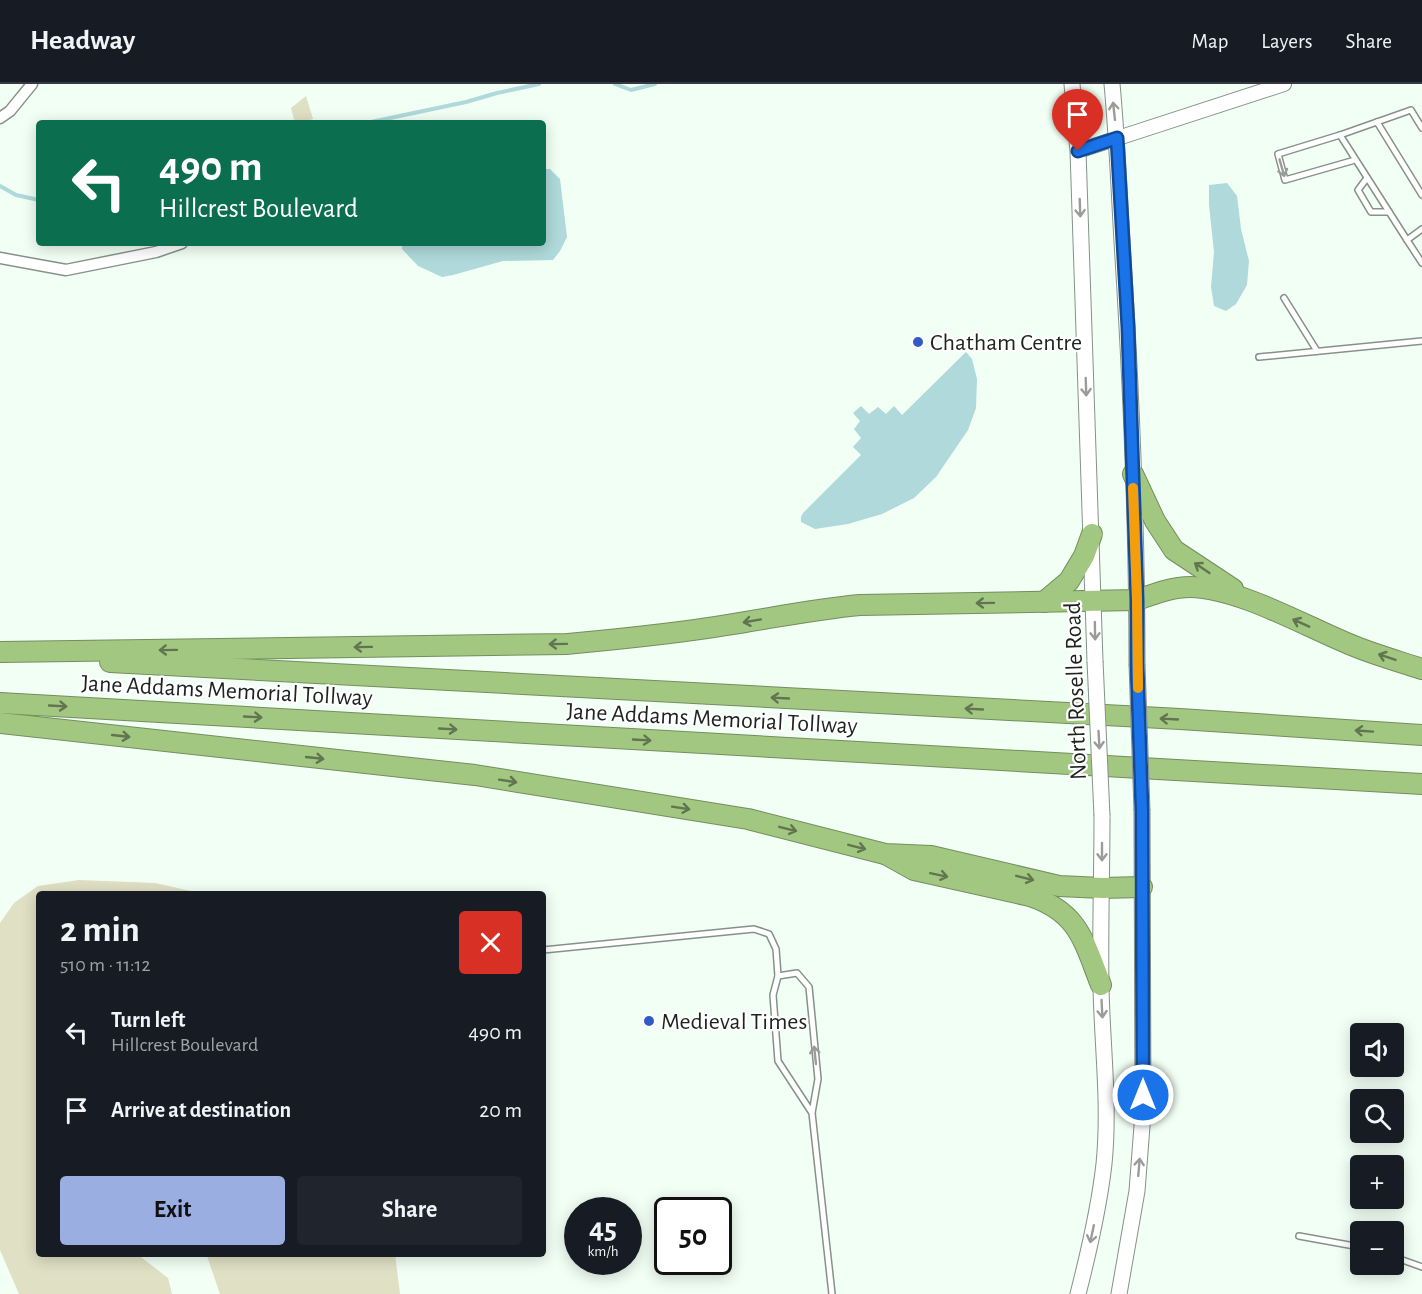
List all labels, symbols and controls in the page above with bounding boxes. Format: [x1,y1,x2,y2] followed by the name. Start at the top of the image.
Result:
[30,27,135,55] text: Headway
[1192,31,1228,52] text: Map
[1261,31,1312,52] text: Layers
[1345,31,1392,52] text: Share
[1052,89,1103,151] pin
[1061,98,1094,131] icon: arrive
[1108,102,1119,121] one-way arrow
[60,144,138,222] icon: left
[159,146,263,188] text: 490 m
[1276,158,1288,177] one-way arrow
[159,195,358,222] text: Hillcrest Boulevard
[1074,198,1085,218] one-way arrow
[930,331,1082,355] place label: Chatham Centre
[911,335,925,349] marker: Chatham Centre
[1081,377,1092,397] one-way arrow
[1194,562,1211,574] one-way arrow
[976,597,996,609] one-way arrow
[1061,602,1091,780] street label: North Roselle Road
[743,616,762,627] one-way arrow
[1292,616,1310,628] one-way arrow
[1089,620,1100,640] one-way arrow
[549,639,569,650] one-way arrow
[354,641,374,653] one-way arrow
[159,644,179,655] one-way arrow
[1377,651,1396,662] one-way arrow
[81,671,373,711] street label: Jane Addams Memorial Tollway
[770,693,790,704] one-way arrow
[566,699,858,739] street label: Jane Addams Memorial Tollway
[48,701,68,712] one-way arrow
[965,703,985,714] one-way arrow
[243,712,263,723] one-way arrow
[1160,713,1180,724] one-way arrow
[437,723,457,734] one-way arrow
[1354,726,1374,737] one-way arrow
[1093,730,1104,750] one-way arrow
[110,731,130,742] one-way arrow
[632,734,652,745] one-way arrow
[304,753,324,764] one-way arrow
[498,775,518,786] one-way arrow
[670,803,690,814] one-way arrow
[779,824,798,836] one-way arrow
[847,841,866,853] one-way arrow
[1096,842,1108,862] one-way arrow
[929,870,948,882] one-way arrow
[1015,873,1034,885] one-way arrow
[459,911,522,974] button: close
[60,912,140,948] text: 2 min
[60,955,151,975] text: 510 m · 11:12
[1097,999,1108,1019] one-way arrow
[111,1009,185,1031] text: Turn left
[661,1010,807,1034] place label: Medieval Times
[642,1014,656,1028] marker: Medieval Times
[60,1016,93,1049] icon: left
[468,1021,522,1043] text: 490 m
[1350,1023,1404,1275] map controls
[1350,1023,1404,1077] button: sound
[111,1035,258,1055] text: Hillcrest Boulevard
[809,1046,820,1065] one-way arrow
[1111,1063,1175,1127] position arrow
[1350,1089,1404,1143] button: search
[60,1094,93,1127] icon: arrive
[111,1099,291,1121] text: Arrive at destination
[479,1099,522,1121] text: 20 m
[1350,1155,1404,1209] button: +
[1134,1157,1145,1177] one-way arrow
[60,1176,285,1245] button: Exit
[297,1176,522,1245] button: Share
[654,1197,732,1275] speed limit sign: 50
[589,1214,617,1244] text: 45
[1350,1221,1404,1275] button: −
[1086,1224,1097,1243] one-way arrow
[588,1244,618,1259] text: km/h

